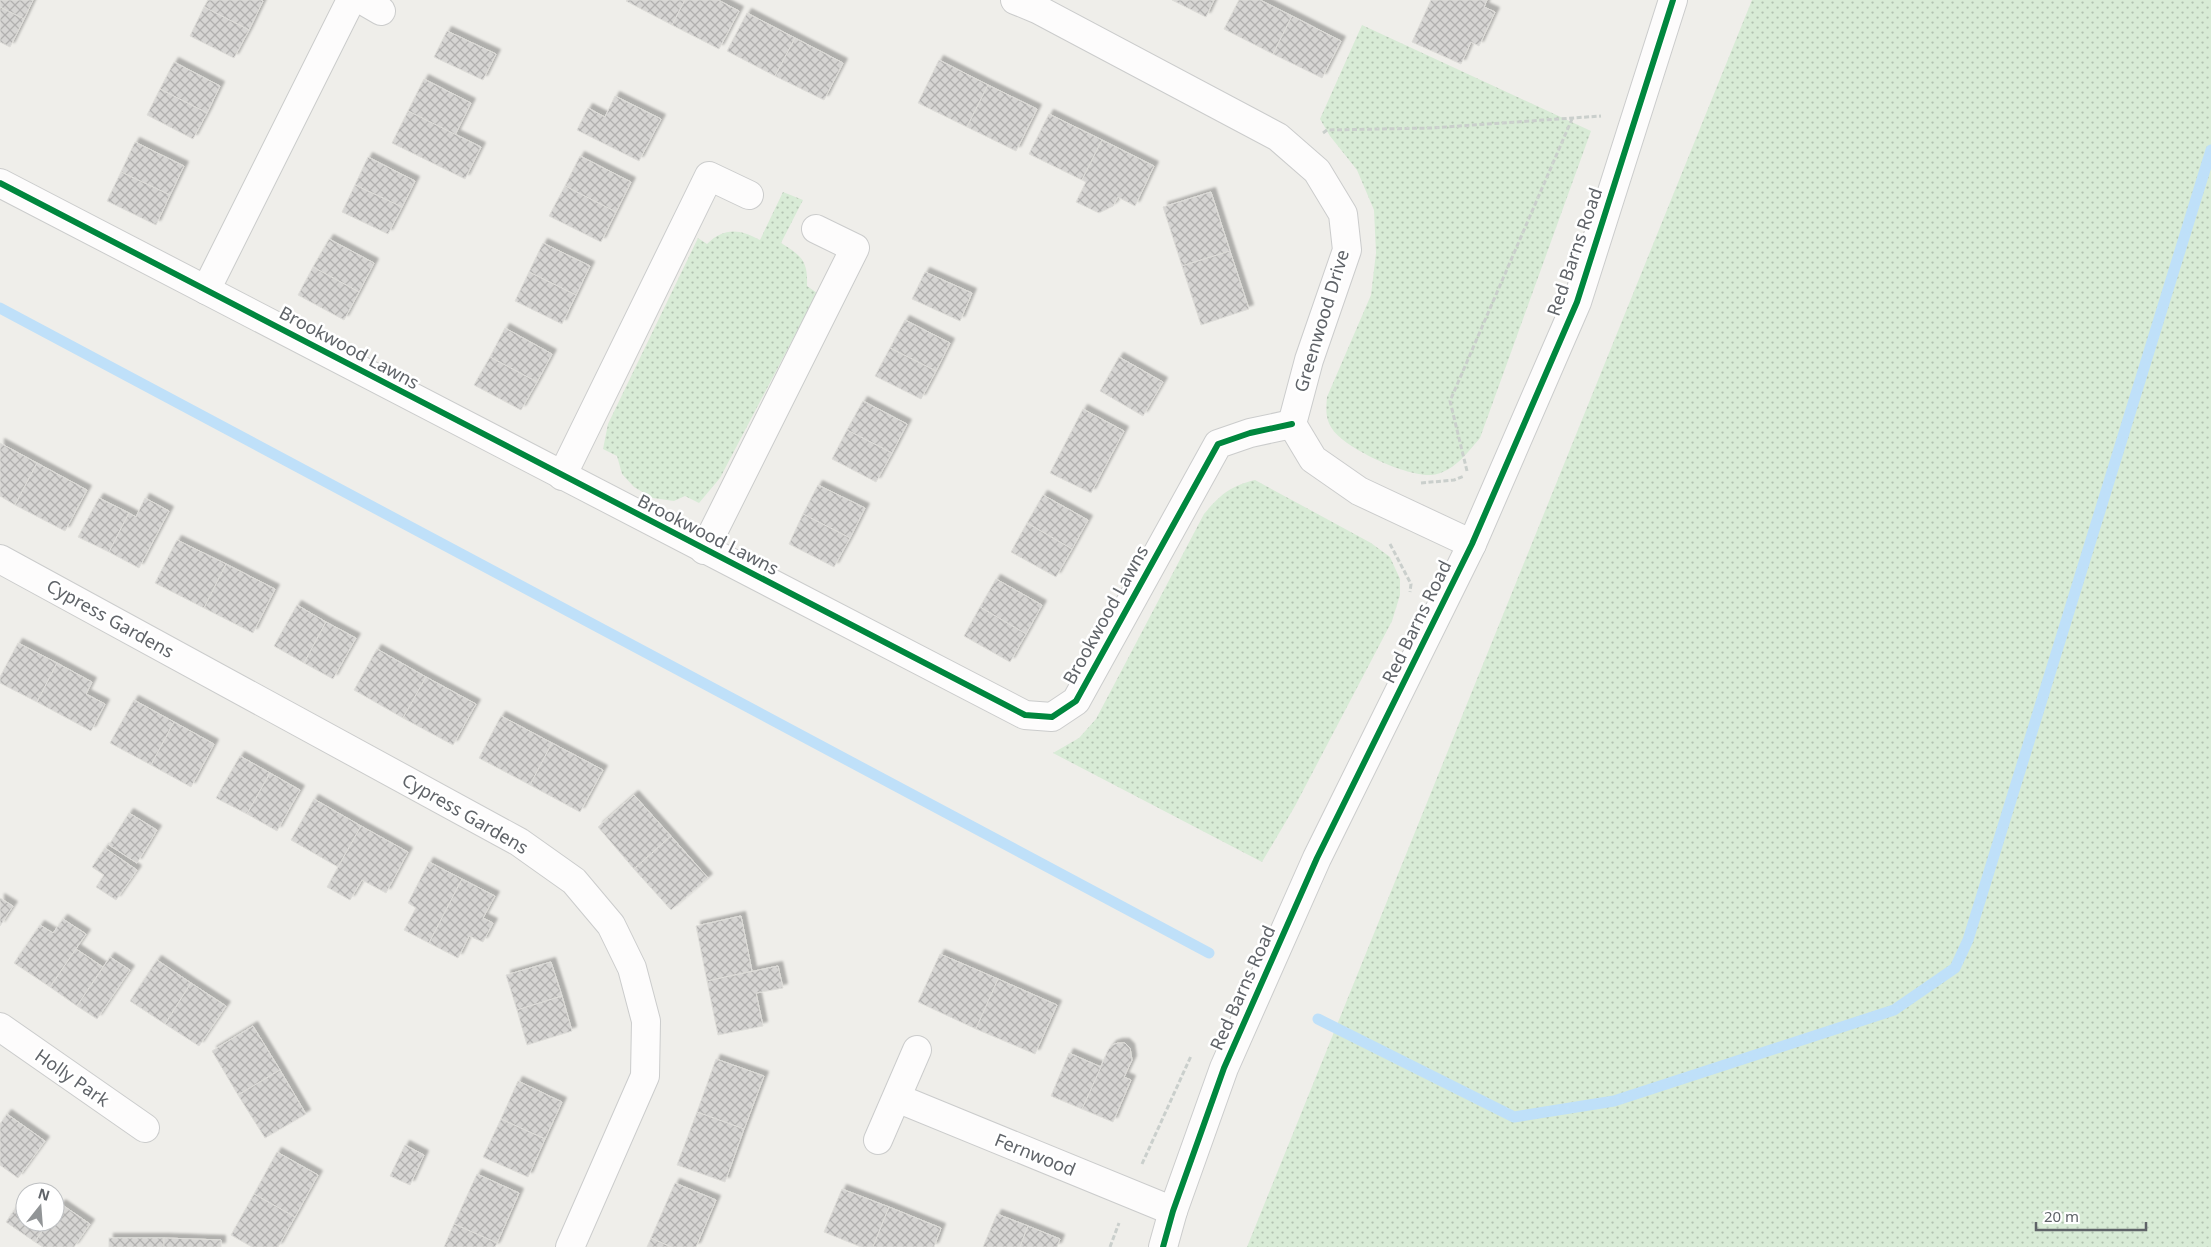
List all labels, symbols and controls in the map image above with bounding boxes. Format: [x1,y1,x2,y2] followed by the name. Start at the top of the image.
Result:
[1541,184,1607,319] street label: Red Barns Road
[1288,247,1354,395] street label: Greenwood Drive
[275,300,424,394] street label: Brookwood Lawns
[634,488,783,580] street label: Brookwood Lawns
[1057,541,1153,688] street label: Brookwood Lawns
[1376,556,1456,687] street label: Red Barns Road
[43,573,178,663] street label: Cypress Gardens
[398,767,533,859] street label: Cypress Gardens
[1204,921,1280,1054] street label: Red Barns Road
[31,1043,115,1112] street label: Holly Park
[991,1127,1079,1181] street label: Fernwood
[15,1182,65,1232] north arrow
[36,1183,52,1205] text: N
[2036,1200,2146,1232] scale bar
[2044,1206,2079,1226] text: 20 m

